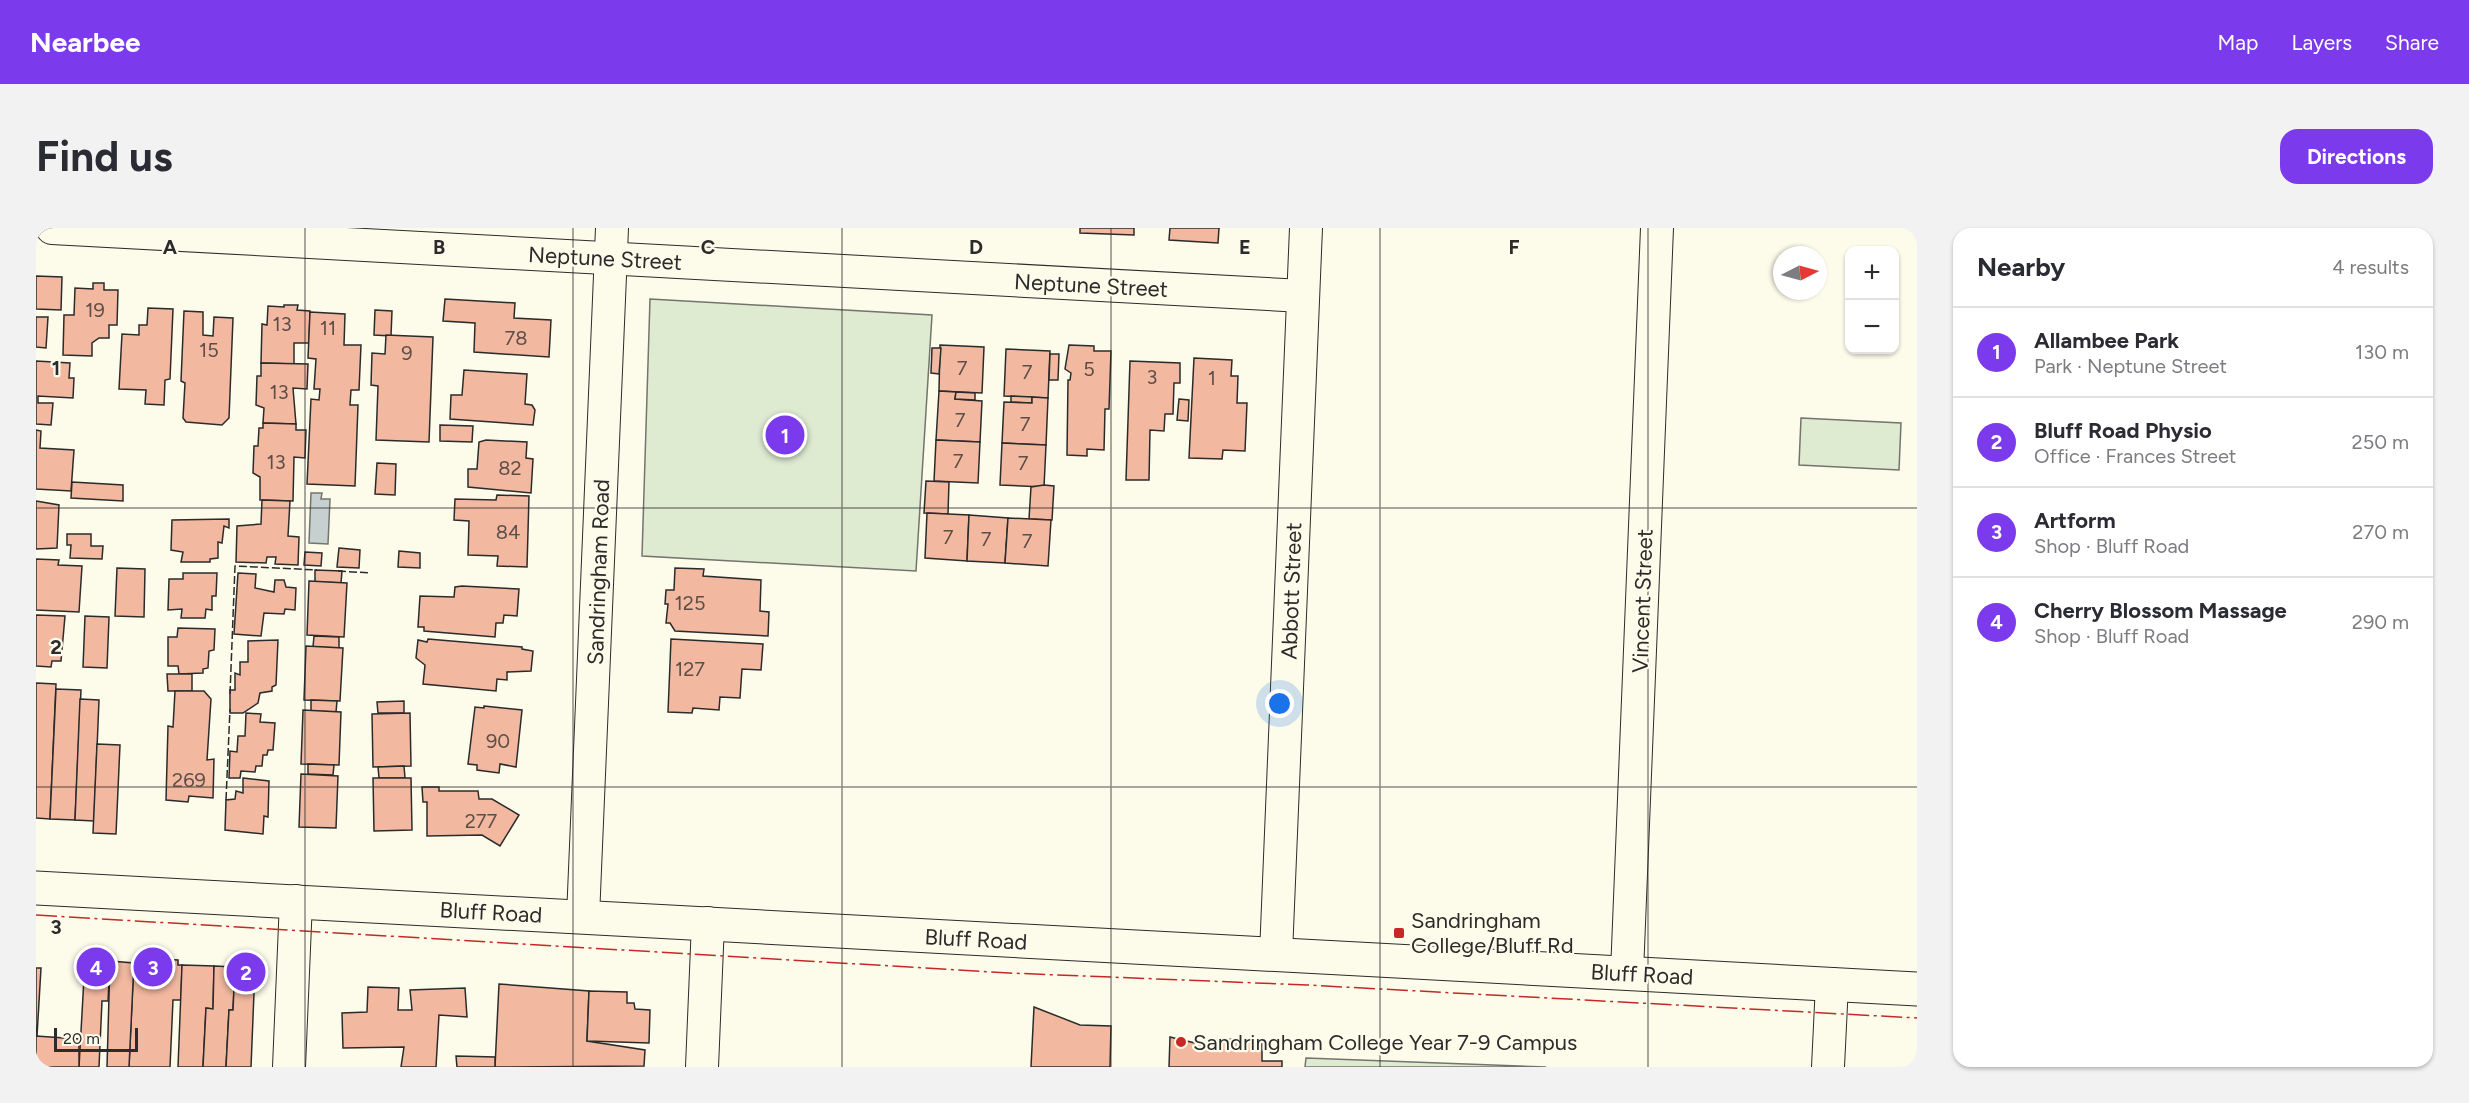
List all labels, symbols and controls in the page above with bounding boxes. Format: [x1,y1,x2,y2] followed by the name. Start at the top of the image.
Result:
[30,25,140,59] text: Nearbee
[2218,30,2258,55] text: Map
[2291,30,2352,55] text: Layers
[2385,30,2439,55] text: Share
[2280,129,2433,184] button: Directions
[36,131,173,182] text: Find us
[163,235,178,259] text: A
[433,235,445,259] text: B
[701,235,715,259] text: C
[969,235,983,259] text: D
[1239,235,1251,259] text: E
[1508,235,1520,259] text: F
[527,241,683,276] street label: Neptune Street
[1773,246,1827,300] north arrow
[1845,246,1899,354] map controls
[1845,246,1899,300] button: +
[1977,251,2065,283] text: Nearby
[2332,255,2409,279] text: 4 results
[1013,268,1169,303] street label: Neptune Street
[85,298,105,322] house number: 19
[1845,300,1899,354] button: −
[272,312,292,336] house number: 13
[320,316,336,340] house number: 11
[504,326,528,350] house number: 78
[2034,327,2179,354] text: Allambee Park
[199,338,219,362] house number: 15
[1992,340,2001,364] text: 1
[2355,340,2409,364] text: 130 m
[401,341,413,365] house number: 9
[2034,354,2227,378] text: Park · Neptune Street
[52,356,60,380] text: 1
[957,356,968,380] house number: 7
[1083,357,1095,381] house number: 5
[1022,360,1033,384] house number: 7
[1147,365,1157,389] house number: 3
[1208,366,1216,390] house number: 1
[269,380,289,404] house number: 13
[955,408,966,432] house number: 7
[766,412,804,458] pin: 1
[1020,412,1031,436] house number: 7
[2034,417,2212,444] text: Bluff Road Physio
[1991,430,2002,454] text: 2
[2352,430,2409,454] text: 250 m
[2034,444,2236,468] text: Office · Frances Street
[953,449,964,473] house number: 7
[266,450,286,474] house number: 13
[1018,451,1029,475] house number: 7
[498,456,522,480] house number: 82
[582,479,615,665] street label: Sandringham Road
[2034,507,2116,534] text: Artform
[496,520,520,544] house number: 84
[1991,520,2002,544] text: 3
[2352,520,2409,544] text: 270 m
[1276,522,1307,660] street label: Abbott Street
[943,525,954,549] house number: 7
[981,527,992,551] house number: 7
[1022,529,1033,553] house number: 7
[1626,529,1659,674] street label: Vincent Street
[2034,534,2189,558] text: Shop · Bluff Road
[675,591,705,615] house number: 125
[2034,597,2287,624] text: Cherry Blossom Massage
[1990,610,2003,634] text: 4
[2352,610,2409,634] text: 290 m
[2034,624,2189,648] text: Shop · Bluff Road
[50,635,62,659] text: 2
[675,657,705,681] house number: 127
[1265,689,1294,718] your location
[486,729,510,753] house number: 90
[172,768,206,792] house number: 269
[465,809,498,833] house number: 277
[439,896,543,929] street label: Bluff Road
[1411,907,1574,959] place label: Sandringham College/Bluff Rd
[50,915,62,939] text: 3
[924,923,1028,956] street label: Bluff Road
[1392,926,1406,940] marker: Sandringham College/Bluff Rd
[76,944,116,990] pin: 4
[134,944,172,990] pin: 3
[226,950,266,994] pin: 2
[1590,958,1694,991] street label: Bluff Road
[54,1025,138,1052] scale bar
[63,1029,100,1048] text: 20 m
[1193,1029,1577,1056] place label: Sandringham College Year 7-9 Campus
[1174,1035,1188,1049] marker: Sandringham College Year 7-9 Campus

